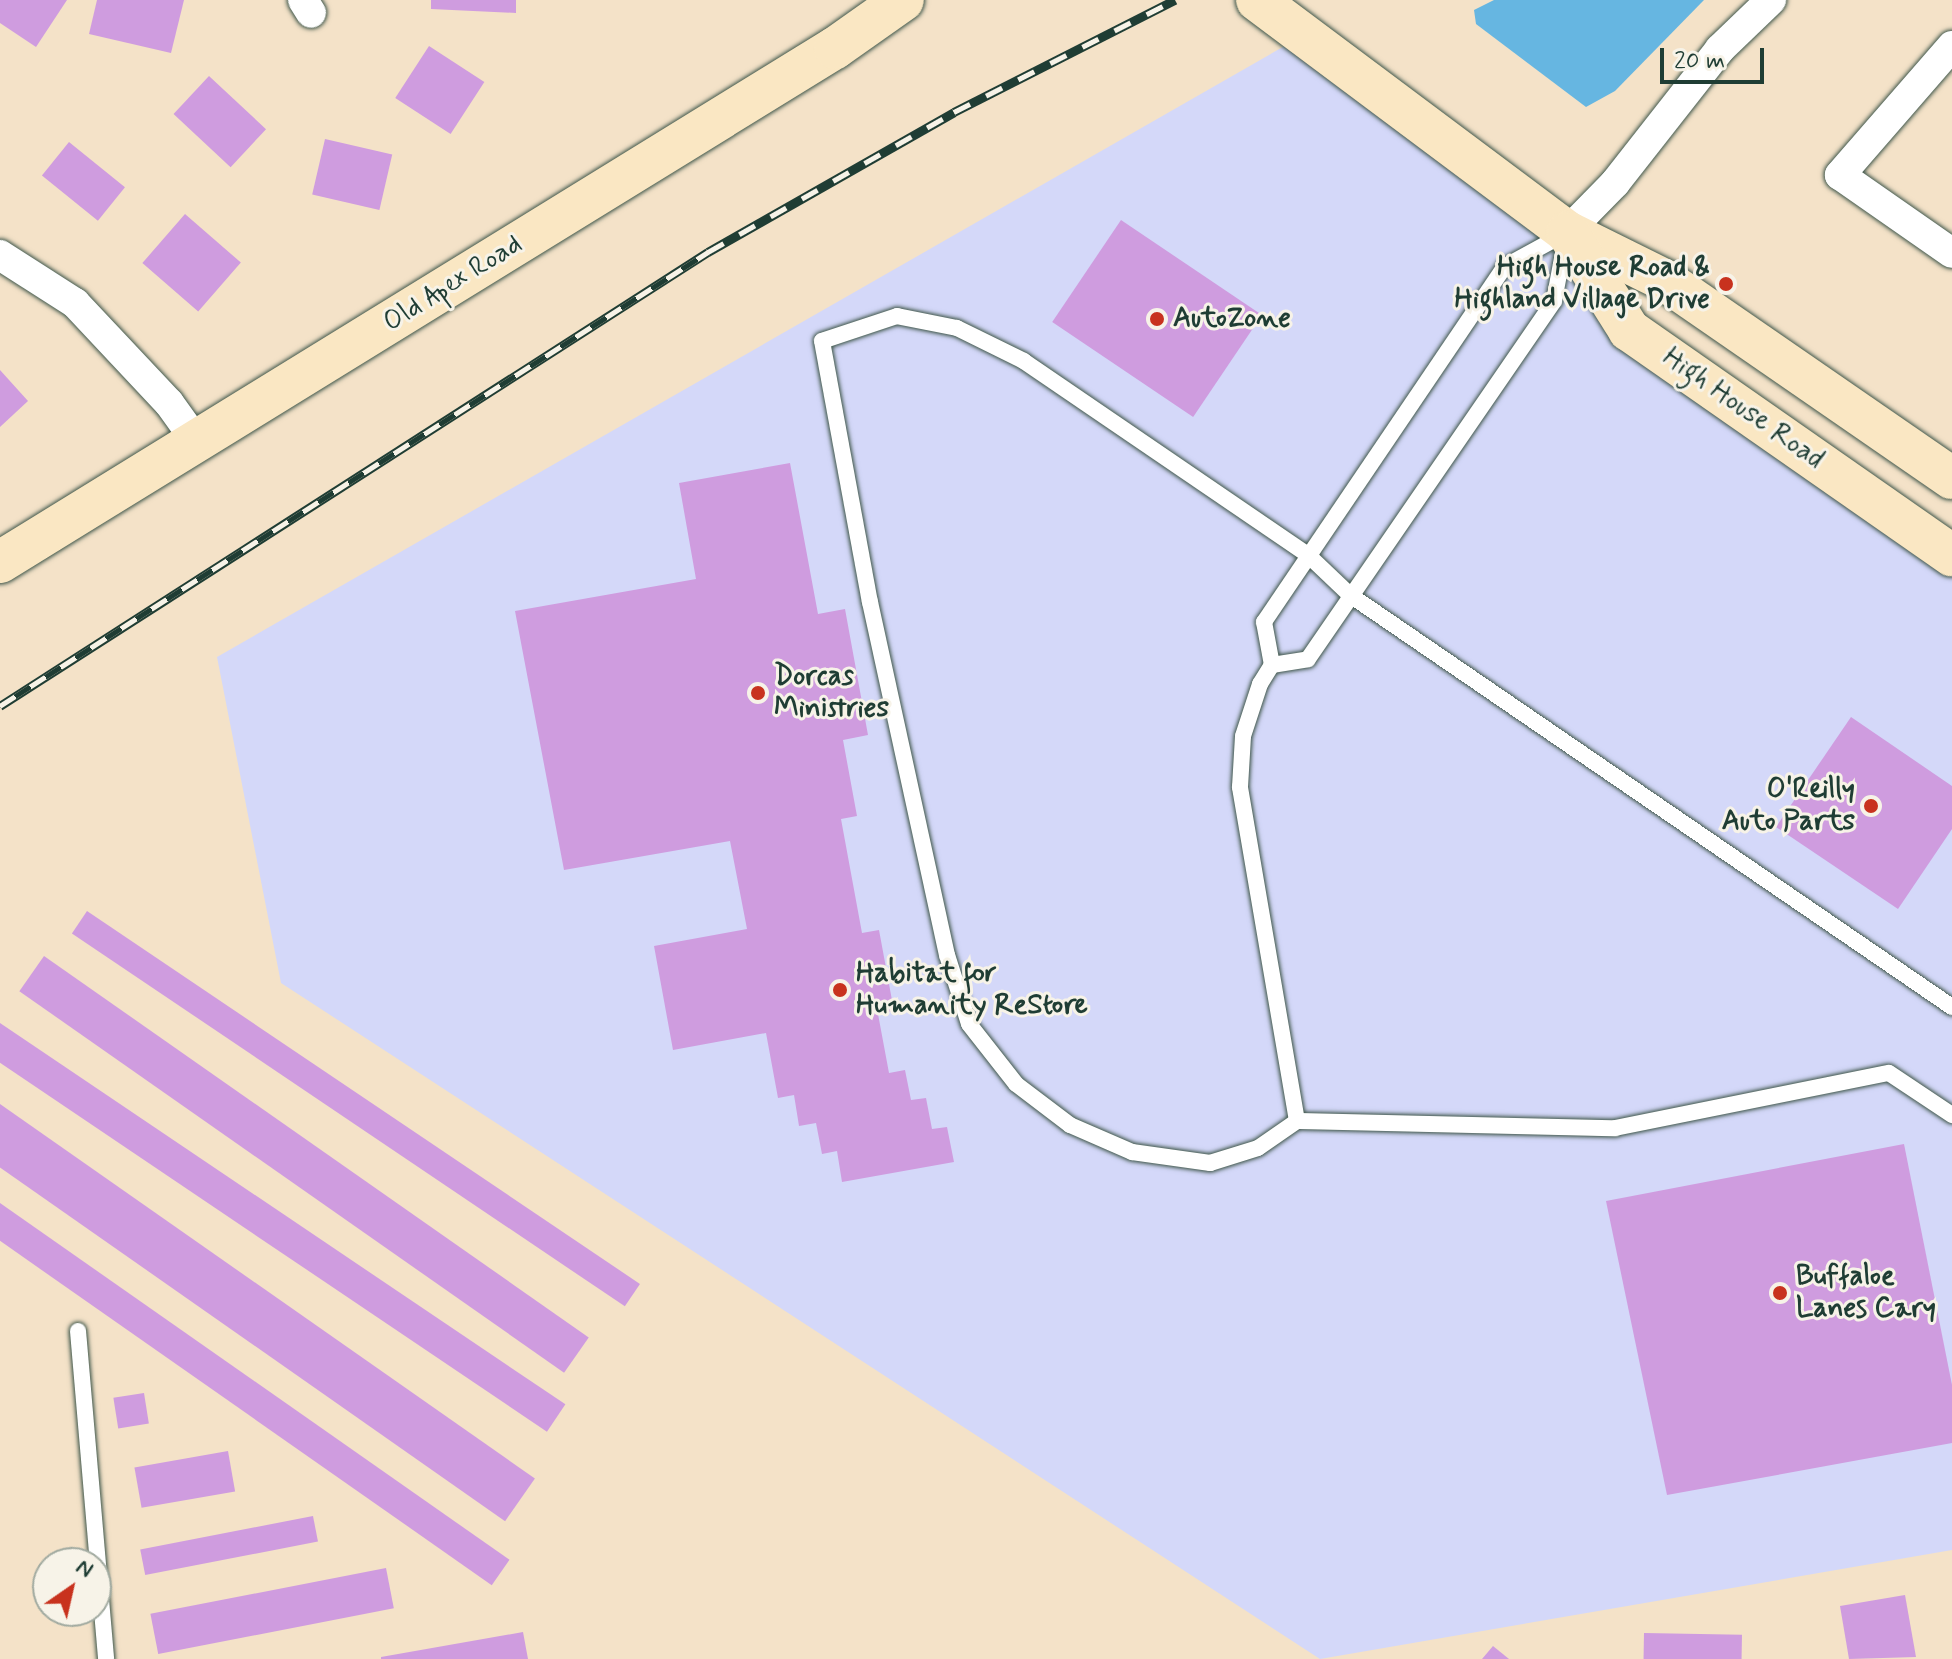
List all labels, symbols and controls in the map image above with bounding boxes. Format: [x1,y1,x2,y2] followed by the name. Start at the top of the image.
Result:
[1664,32,1768,82] scale bar
[1674,46,1725,77] text: 20 m
[377,228,529,340] street label: Old Apex Road
[1456,251,1710,317] place label: High House Road & Highland Village Drive
[1717,275,1735,293] marker: High House Road & Highland Village Drive
[1173,302,1291,336] place label: AutoZone
[1148,310,1166,328] marker: AutoZone
[1656,341,1830,477] street label: High House Road
[774,660,889,726] place label: Dorcas Ministries
[749,684,767,702] marker: Dorcas Ministries
[1727,773,1855,839] place label: O'Reilly Auto Parts
[1862,797,1880,815] marker: O'Reilly Auto Parts
[856,957,1085,1023] place label: Habitat for Humanity ReStore
[831,981,849,999] marker: Habitat for Humanity ReStore
[1796,1260,1933,1326] place label: Buffaloe Lanes Cary
[1771,1284,1789,1302] marker: Buffaloe Lanes Cary
[32,1547,112,1627] north arrow
[70,1553,98,1584] text: N

